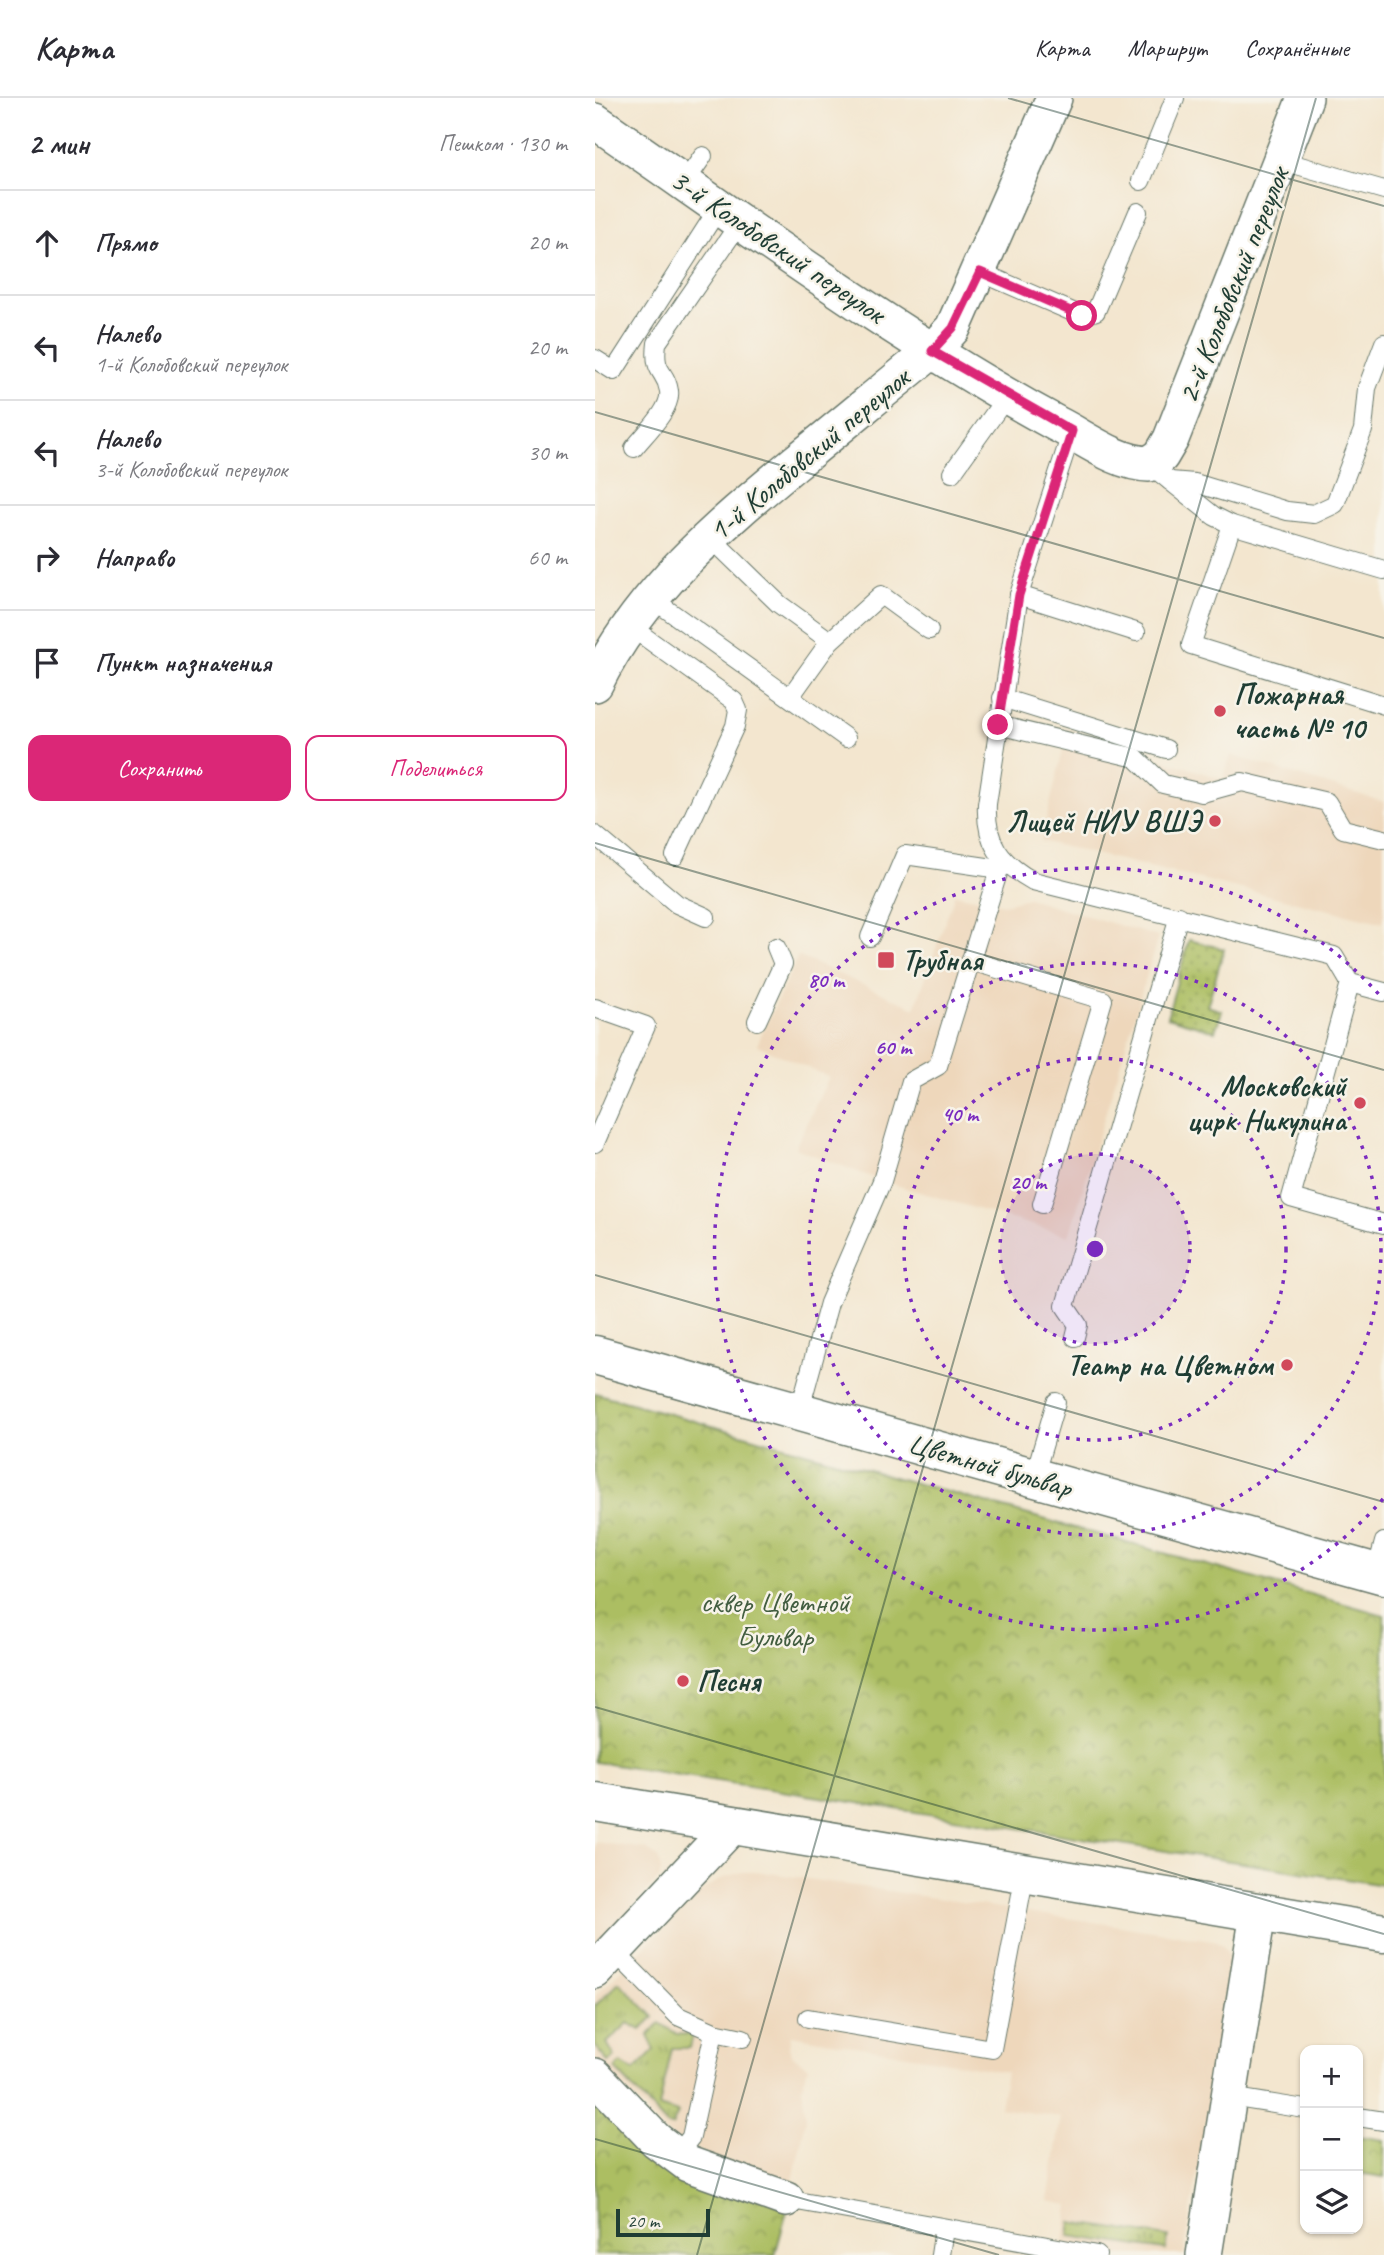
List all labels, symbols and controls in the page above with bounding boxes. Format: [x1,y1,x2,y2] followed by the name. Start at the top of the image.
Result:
[35,27,114,69] text: Карта
[1035,33,1090,63] text: Карта
[1128,33,1207,63] text: Маршрут
[1245,33,1349,63] text: Сохранённые
[28,125,89,163] text: 2 мин
[439,129,567,158] text: Пешком · 130 m
[1168,159,1299,408] street label: 2-й Колобовский переулок
[663,160,895,334] street label: 3-й Колобовский переулок
[28,224,66,262] icon: ahead
[95,226,157,259] text: Прямо
[528,228,567,257] text: 20 m
[1066,300,1097,331] route start
[95,317,161,350] text: Налево
[28,329,66,367] icon: left
[528,333,567,362] text: 20 m
[95,350,287,379] text: 1-й Колобовский переулок
[701,357,920,549] street label: 1-й Колобовский переулок
[95,422,161,455] text: Налево
[28,434,66,472] icon: left
[528,438,567,467] text: 30 m
[95,455,287,484] text: 3-й Колобовский переулок
[28,539,66,577] icon: right
[95,541,174,574] text: Направо
[528,543,567,572] text: 60 m
[28,644,66,682] icon: arrive
[95,646,271,679] text: Пункт назначения
[1234,675,1368,747] place label: Пожарная часть № 10
[1212,703,1228,719] marker: Пожарная часть № 10
[982,709,1013,740] route end
[28,735,291,801] button: Сохранить
[305,735,567,801] button: Поделиться
[1006,802,1204,840] place label: Лицей НИУ ВШЭ
[1207,813,1223,829] marker: Лицей НИУ ВШЭ
[902,941,985,979] place label: Трубная
[876,950,896,970] marker: Трубная
[808,967,846,993] text: 80 m
[875,1034,913,1060] text: 60 m
[1187,1067,1348,1139] place label: Московский цирк Никулина
[1352,1095,1368,1111] marker: Московский цирк Никулина
[942,1101,980,1127] text: 40 m
[1010,1169,1048,1195] text: 20 m
[1083,1237,1107,1261] centre of rings
[1067,1346,1275,1384] place label: Театр на Цветном
[1279,1357,1295,1373] marker: Театр на Цветном
[904,1424,1078,1507] street label: Цветной бульвар
[700,1583,851,1655] park label: сквер Цветной Бульвар
[697,1662,762,1700] place label: Песня
[675,1673,691,1689] marker: Песня
[1300,2045,1363,2234] map controls
[1300,2045,1363,2108] button: +
[1300,2108,1363,2171] button: −
[1300,2171,1363,2234] button: layers
[616,2206,711,2238] scale bar
[627,2209,659,2233] text: 20 m

